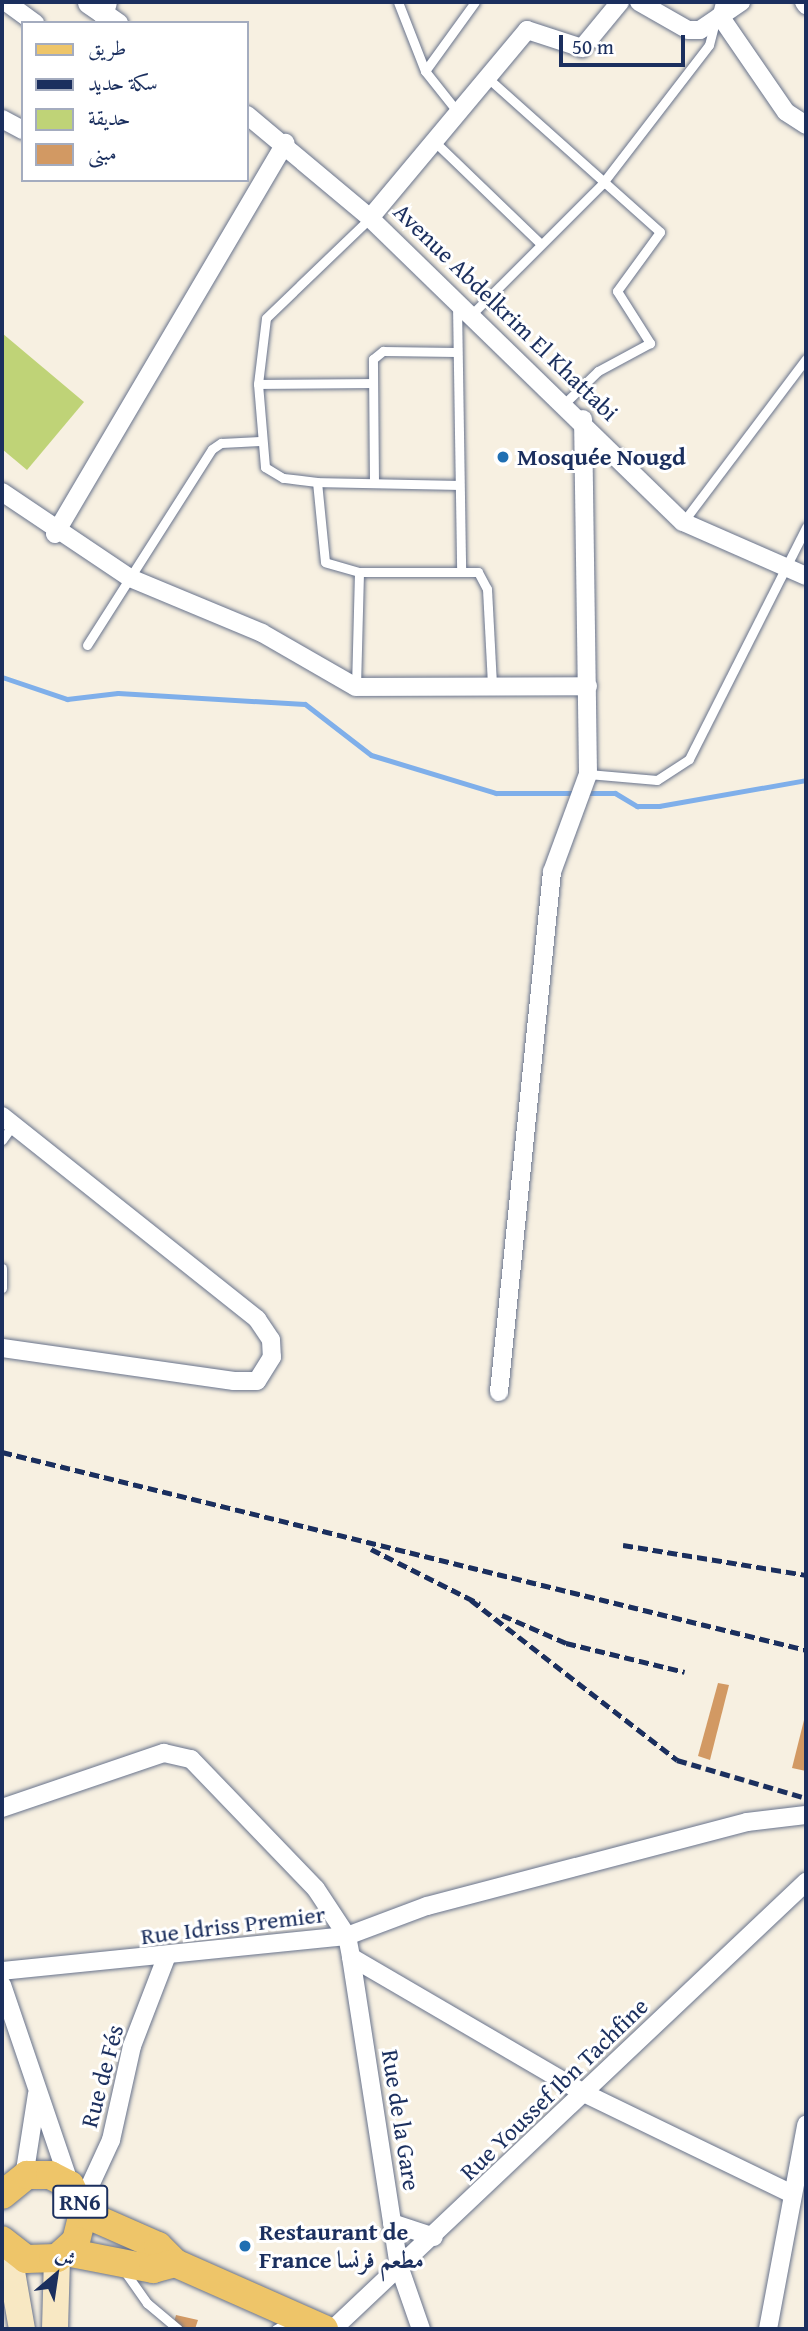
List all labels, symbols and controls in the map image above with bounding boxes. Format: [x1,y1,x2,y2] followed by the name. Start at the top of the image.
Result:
[21,21,248,182] legend
[563,21,689,65] scale bar
[572,31,614,62] text: 50 m
[88,32,126,63] text: طريق
[88,67,158,98] text: سكة حديد
[88,102,131,133] text: حديقة
[88,137,117,168] text: مبنى
[388,197,624,427] street label: Avenue Abdelkrim El Khattabi
[517,443,686,471] place label: Mosquée Nougd
[495,449,511,465] marker: Mosquée Nougd
[139,1899,327,1951] street label: Rue Idriss Premier
[454,1992,654,2186] street label: Rue Youssef Ibn Tachfine
[74,2021,130,2131] street label: Rue de Fés
[376,2047,426,2193] street label: Rue de la Gare
[52,2182,108,2222] road number: RN6
[259,2218,424,2274] place label: Restaurant de France مطعم فرنسا
[237,2238,253,2254] marker: Restaurant de France مطعم فرنسا
[21,2240,91,2310] north arrow
[51,2240,81,2273] text: ش

